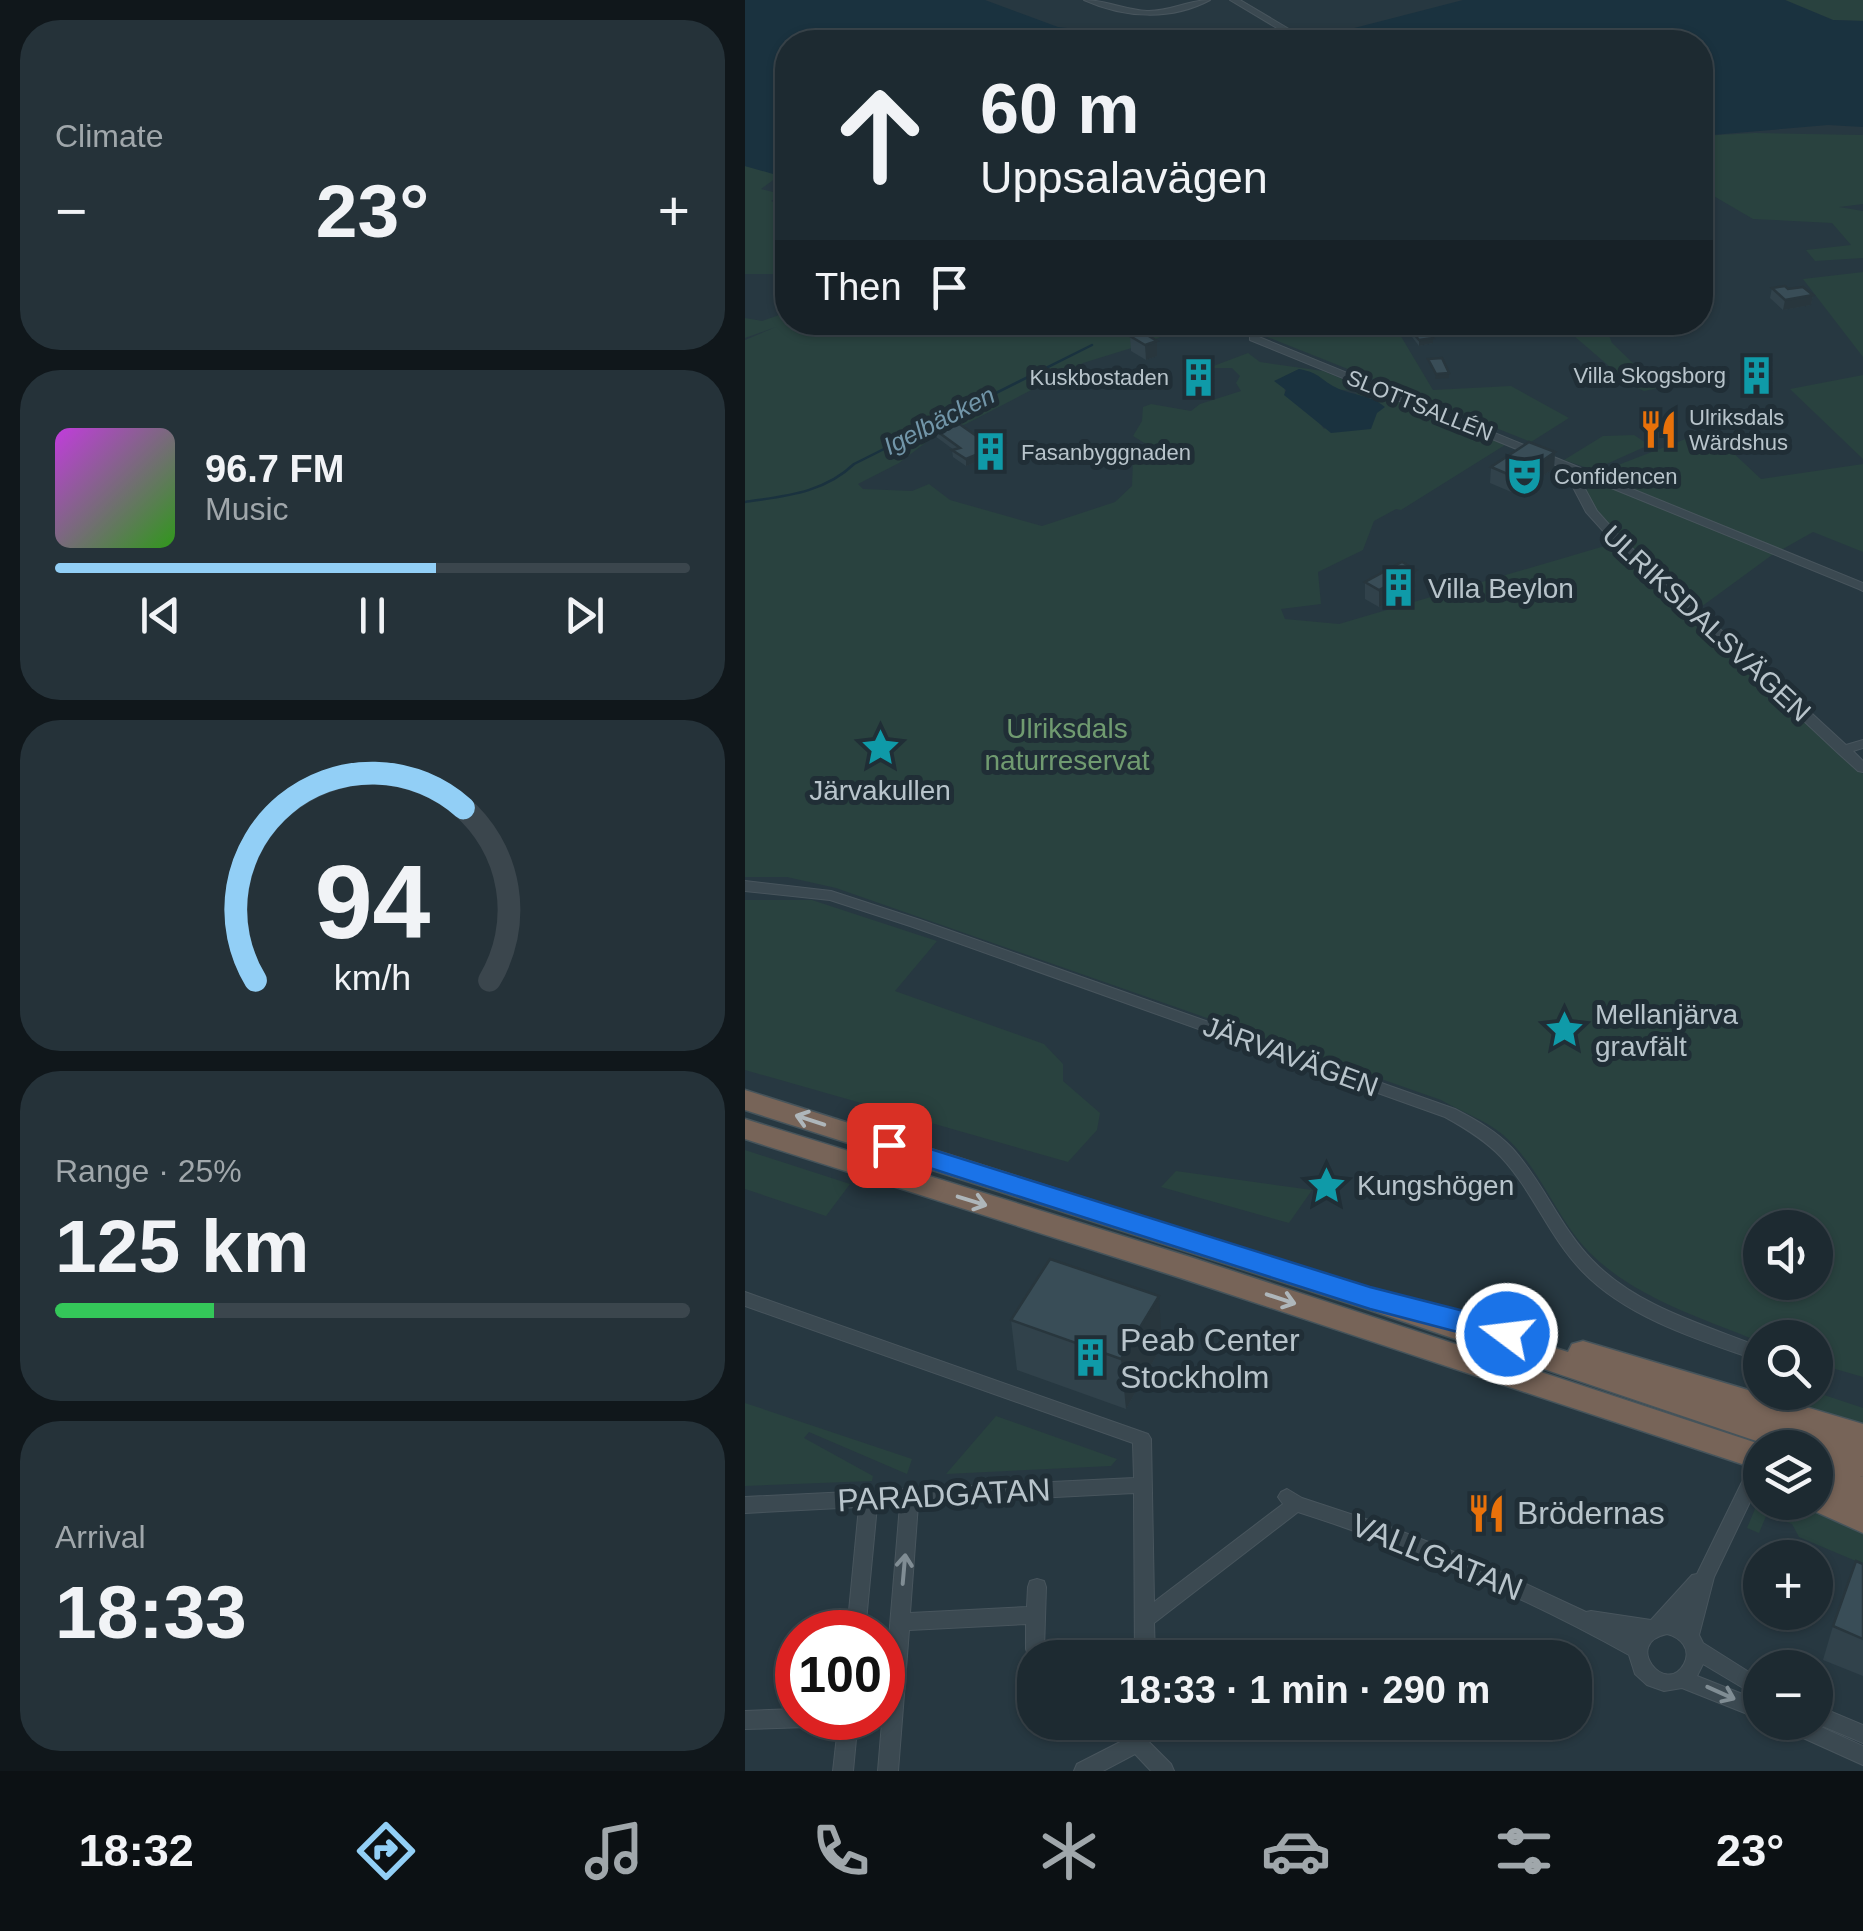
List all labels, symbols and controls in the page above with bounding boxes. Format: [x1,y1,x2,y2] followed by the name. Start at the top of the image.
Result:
[815,70,945,200] icon: ahead
[980,70,1140,148] text: 60 m
[55,118,163,154] text: Climate
[980,152,1268,203] text: Uppsalavägen
[316,169,429,253] text: 23°
[55,180,87,242] text: −
[658,180,690,242] text: +
[922,260,977,315] icon: arrive
[815,266,902,308] text: Then
[1735,354,1777,396] building icon: Villa Skogsborg
[1178,356,1220,398] building icon: Kuskbostaden
[1574,363,1726,388] place label: Villa Skogsborg
[1030,365,1169,390] place label: Kuskbostaden
[1343,365,1496,446] street label: SLOTTSALLÉN
[879,380,999,460] water label: Igelbäcken
[1689,405,1788,455] place label: Ulriksdals Wärdshus
[1638,409,1680,451] restaurant icon: Ulriksdals Wärdshus
[970,431,1012,473] building icon: Fasanbyggnaden
[1021,440,1191,465] place label: Fasanbyggnaden
[205,448,344,490] text: 96.7 FM
[1503,455,1545,497] theatre icon: Confidencen
[1554,464,1678,489] place label: Confidencen
[205,491,289,527] text: Music
[1597,519,1817,728] street label: ULRIKSDALSVÄGEN
[1377,567,1419,609] building icon: Villa Beylon
[1428,573,1574,604] place label: Villa Beylon
[133,588,188,643] icon: previous
[345,588,400,643] icon: pause
[557,588,612,643] icon: next
[985,713,1150,776] park label: Ulriksdals naturreservat
[859,727,901,769] place icon: Järvakullen
[809,775,951,806] place label: Järvakullen
[315,844,430,960] text: 94
[334,958,411,998] text: km/h
[1595,999,1739,1062] place label: Mellanjärva gravfält
[1544,1009,1586,1051] place icon: Mellanjärva gravfält
[1199,1011,1382,1102] street label: JÄRVAVÄGEN
[847,1103,932,1188] pin
[795,1110,826,1128] one-way arrow
[862,1118,917,1173] icon: arrive
[55,1153,242,1189] text: Range · 25%
[1306,1164,1348,1206] place icon: Kungshögen
[1357,1170,1514,1201] place label: Kungshögen
[955,1193,987,1211] one-way arrow
[55,1204,309,1288] text: 125 km
[1743,1210,1833,1740] map controls
[1743,1210,1833,1300] button: sound
[1455,1282,1559,1386] position arrow
[1265,1292,1297,1310] one-way arrow
[1743,1320,1833,1410] button: search
[1120,1322,1300,1395] place label: Peab Center Stockholm
[1069,1337,1111,1379] building icon: Peab Center Stockholm
[1743,1430,1833,1520] button: layers
[837,1471,1051,1519] street label: PARADGATAN
[1466,1492,1508,1534] restaurant icon: Brödernas
[1517,1495,1665,1531] place label: Brödernas
[1346,1506,1528,1608] street label: VALLGATAN
[55,1519,146,1555] text: Arrival
[1743,1540,1833,1630] button: +
[894,1554,913,1586] one-way arrow
[55,1570,247,1654] text: 18:33
[775,1610,905,1740] speed limit sign: 100
[1743,1650,1833,1740] button: −
[1119,1669,1490,1711] text: 18:33 · 1 min · 290 m
[1705,1685,1735,1704] one-way arrow
[351,1816,421,1886] icon: directions
[579,1816,649,1886] icon: music
[806,1816,876,1886] icon: phone
[1034,1816,1104,1886] icon: climate
[1261,1816,1331,1886] icon: car
[1489,1816,1559,1886] icon: filters
[79,1825,194,1876] text: 18:32
[1716,1825,1784,1876] text: 23°

